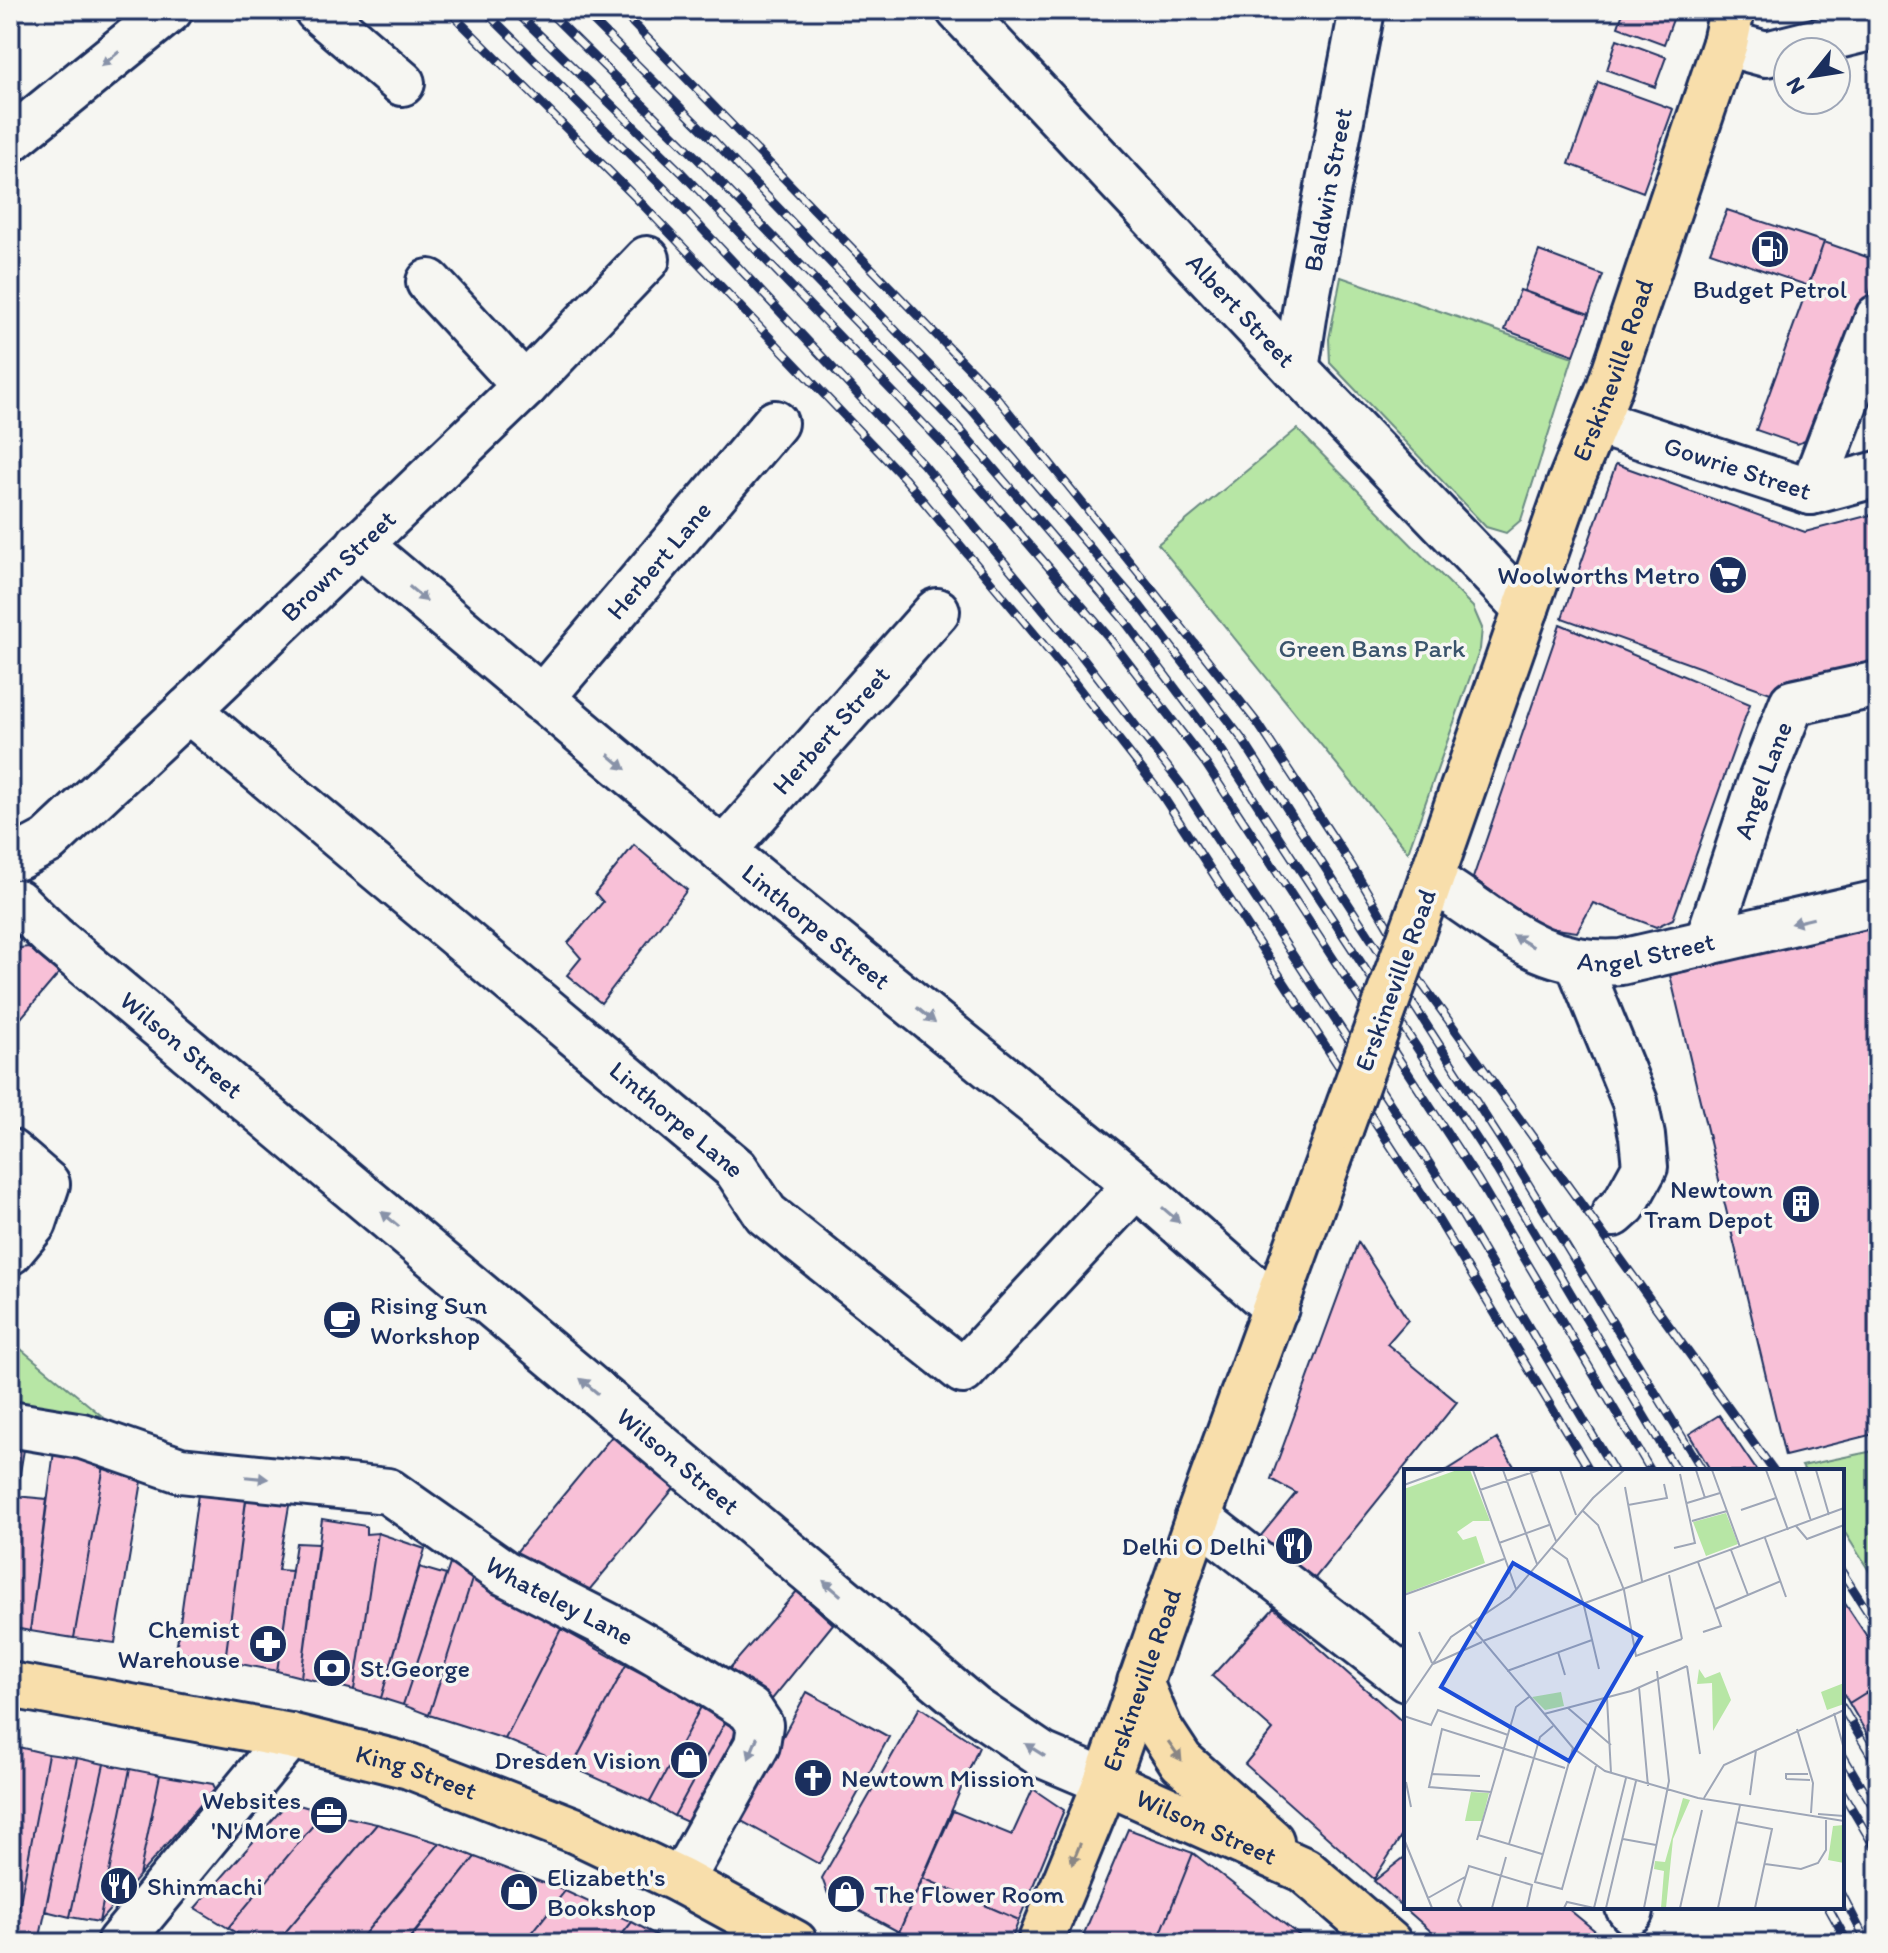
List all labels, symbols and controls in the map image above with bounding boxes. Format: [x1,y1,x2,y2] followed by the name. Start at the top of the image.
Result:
[1772,36,1852,116] north arrow
[100,50,120,67] one-way arrow
[1780,73,1811,99] text: N
[1296,105,1359,274] street label: Baldwin Street
[1749,228,1791,270] fuel station icon: Budget Petrol
[1180,247,1302,374] street label: Albert Street
[1693,273,1847,305] place label: Budget Petrol
[1565,275,1660,466] street label: Erskineville Road
[1660,429,1816,507] street label: Gowrie Street
[599,494,718,626] street label: Herbert Lane
[274,503,403,628] street label: Brown Street
[1707,554,1749,596] supermarket icon: Woolworths Metro
[1497,559,1700,591] place label: Woolworths Metro
[408,585,428,602] one-way arrow
[1279,632,1466,664] park label: Green Bans Park
[765,659,897,801] street label: Herbert Street
[1726,717,1799,843] street label: Angel Lane
[606,753,626,770] one-way arrow
[735,857,897,996] street label: Linthorpe Street
[1347,885,1443,1075] street label: Erskineville Road
[1789,915,1814,928] one-way arrow
[1576,925,1718,979] street label: Angel Street
[1512,934,1534,948] one-way arrow
[114,984,250,1106] street label: Wilson Street
[916,1006,936,1023] one-way arrow
[603,1054,753,1183] street label: Linthorpe Lane
[1644,1173,1773,1235] place label: Newtown Tram Depot
[1780,1183,1822,1225] building icon: Newtown Tram Depot
[1161,1206,1180,1224] one-way arrow
[380,1211,400,1228] one-way arrow
[370,1289,488,1351] place label: Rising Sun Workshop
[321,1299,363,1341] cafe icon: Rising Sun Workshop
[580,1378,600,1395] one-way arrow
[610,1400,746,1522] street label: Wilson Street
[1404,1469,1844,1909] inset map
[245,1472,270,1485] one-way arrow
[1273,1525,1315,1567] restaurant icon: Delhi O Delhi
[1121,1530,1266,1562] place label: Delhi O Delhi
[479,1549,640,1653] street label: Whateley Lane
[822,1580,842,1597] one-way arrow
[1095,1584,1188,1776] street label: Erskineville Road
[118,1613,240,1675] place label: Chemist Warehouse
[247,1623,289,1665] pharmacy icon: Chemist Warehouse
[311,1647,353,1689] bank icon: St.George
[360,1652,470,1684] place label: St.George
[746,1736,759,1760] one-way arrow
[352,1737,482,1807] street label: King Street
[668,1739,710,1781] shop icon: Dresden Vision
[1167,1741,1182,1762] one-way arrow
[1024,1743,1046,1757] one-way arrow
[494,1744,661,1776] place label: Dresden Vision
[792,1757,834,1799] church icon: Newtown Mission
[841,1762,1035,1794] place label: Newtown Mission
[1131,1781,1282,1872] street label: Wilson Street
[202,1784,301,1846] place label: Websites 'N' More
[308,1794,350,1836] office icon: Websites 'N' More
[1069,1843,1082,1867] one-way arrow
[547,1861,666,1923] place label: Elizabeth's Bookshop
[98,1865,140,1907] restaurant icon: Shinmachi
[147,1870,263,1902] place label: Shinmachi
[498,1871,540,1913] shop icon: Elizabeth's Bookshop
[825,1873,867,1915] shop icon: The Flower Room
[874,1878,1064,1910] place label: The Flower Room

